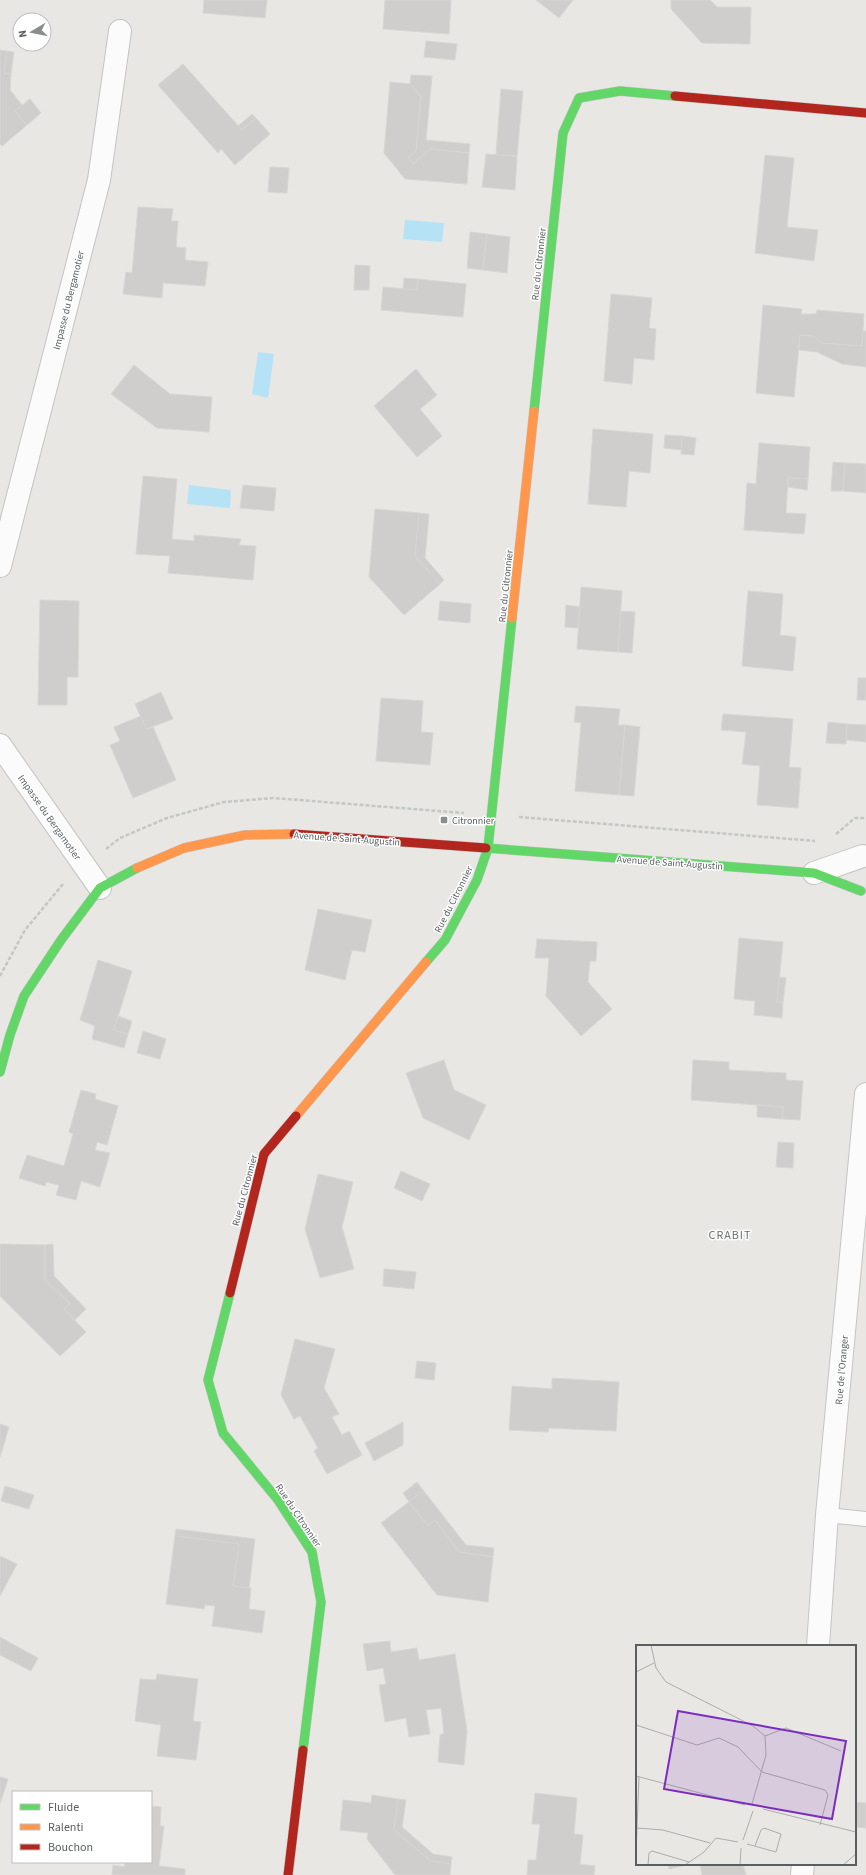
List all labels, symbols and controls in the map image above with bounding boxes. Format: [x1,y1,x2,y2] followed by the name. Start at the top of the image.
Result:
[12,12,52,52] north arrow
[15,29,31,39] text: N
[528,226,550,301] street label: Rue du Citronnier
[50,249,88,351] street label: Impasse du Bergamotier
[495,548,517,623] street label: Rue du Citronnier
[14,772,84,864] street label: Impasse du Bergamotier
[452,814,495,828] place label: Citronnier
[439,815,449,825] marker: Citronnier
[293,828,401,850] street label: Avenue de Saint-Augustin
[616,852,724,874] street label: Avenue de Saint-Augustin
[431,863,477,935] street label: Rue du Citronnier
[229,1153,261,1227] street label: Rue du Citronnier
[709,1227,751,1244] district label: CRABIT
[832,1334,852,1405] street label: Rue de l'Oranger
[272,1481,325,1550] street label: Rue du Citronnier
[636,1645,856,1865] inset map
[12,1791,152,1863] legend
[48,1799,79,1816] text: Fluide
[48,1819,83,1836] text: Ralenti
[48,1839,93,1856] text: Bouchon

